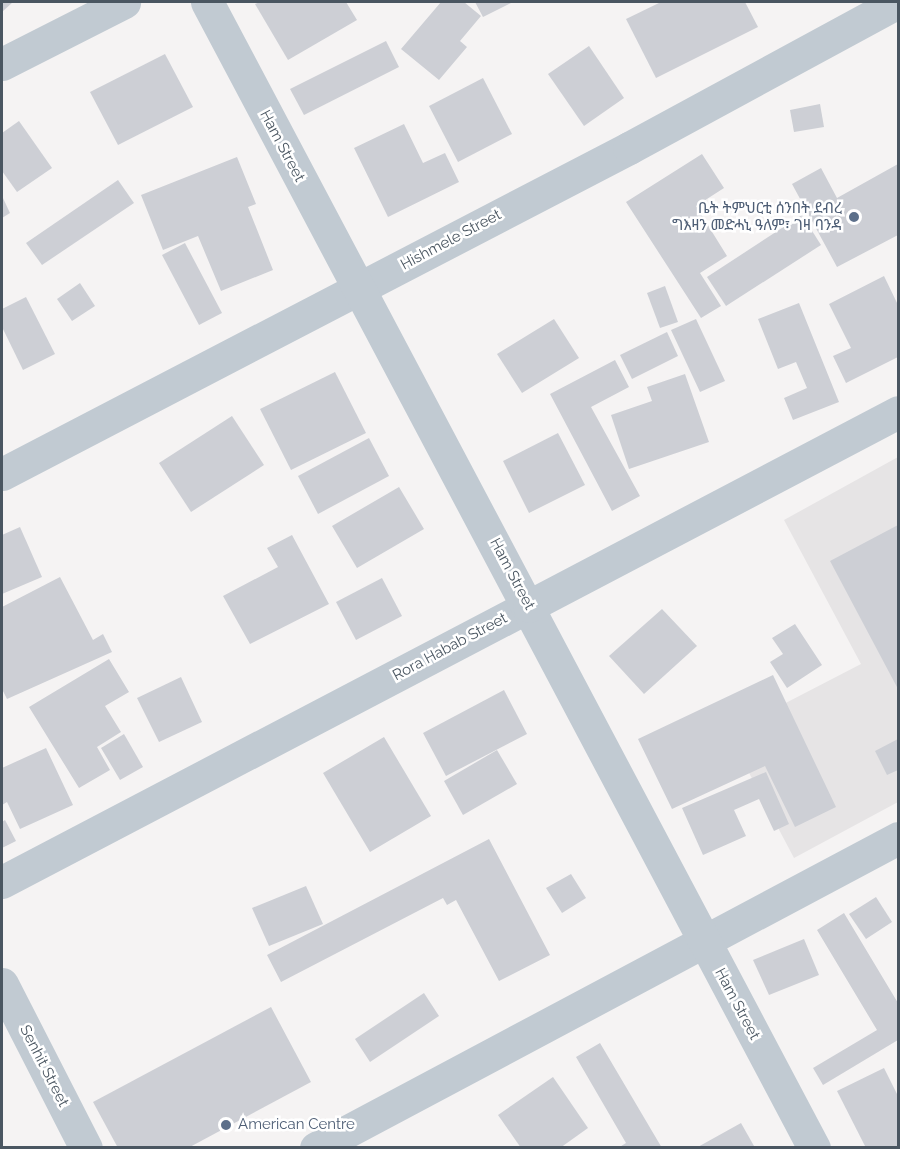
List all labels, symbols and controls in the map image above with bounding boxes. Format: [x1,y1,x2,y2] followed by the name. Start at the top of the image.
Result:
[256,107,308,185] street label: Ham Street
[672,199,842,234] place label: ቤት ትምህርቲ ሰንበት ደብረ ግእዛን መድሓኒ ዓለም፣ ገዛ ባንዳ
[398,206,504,274] street label: Hishmele Street
[847,210,861,224] marker: ቤት ትምህርቲ ሰንበት ደብረ ግእዛን መድሓኒ ዓለም፣ ገዛ ባንዳ
[486,535,538,613] street label: Ham Street
[390,609,510,685] street label: Rora Habab Street
[711,965,763,1043] street label: Ham Street
[16,1022,72,1110] street label: Senhit Street
[238,1116,355,1134] place label: American Centre
[219,1118,233,1132] marker: American Centre

